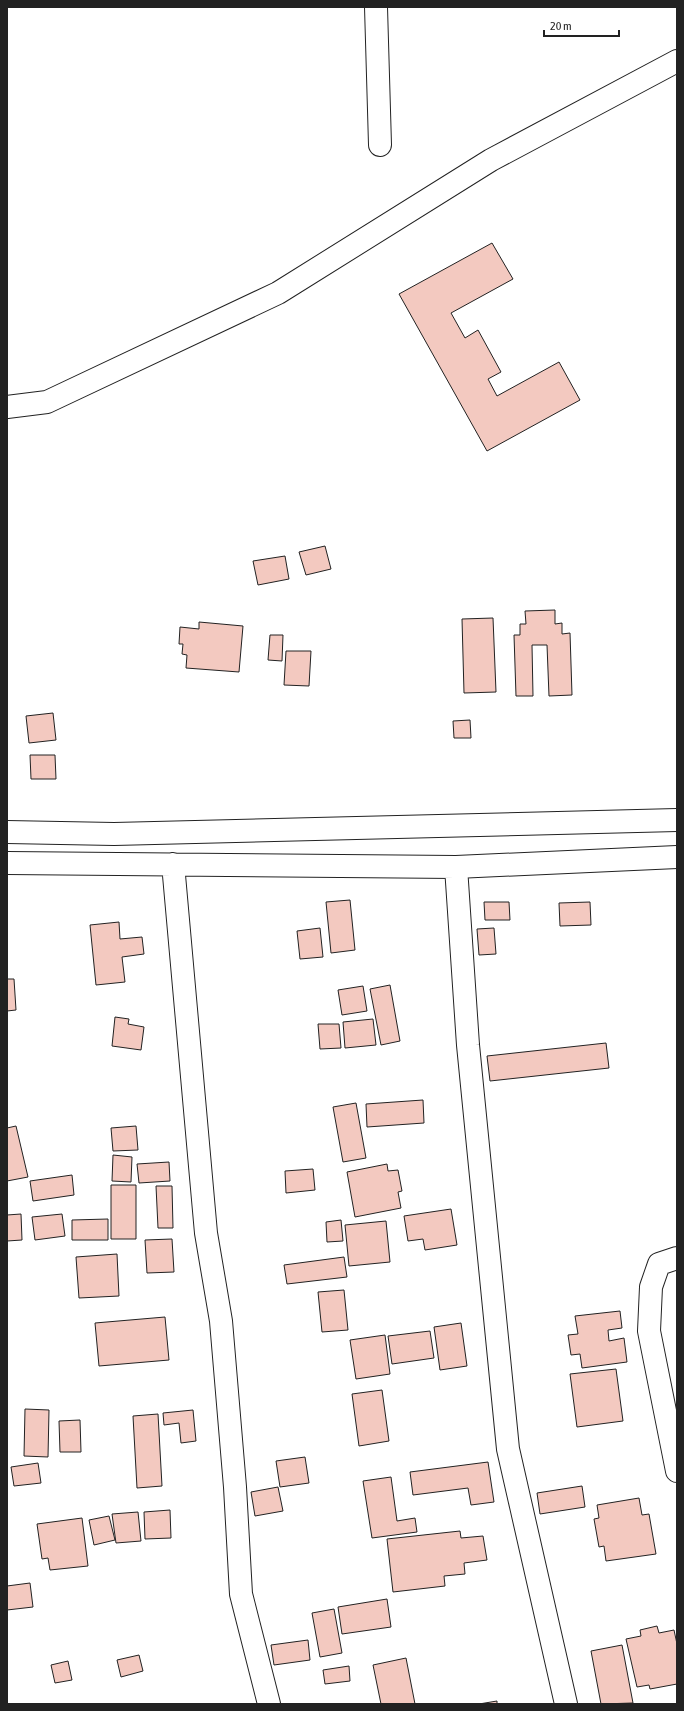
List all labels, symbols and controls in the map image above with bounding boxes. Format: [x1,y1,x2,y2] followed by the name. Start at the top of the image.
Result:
[544,12,619,38] scale bar
[550,19,572,33] text: 20 m

